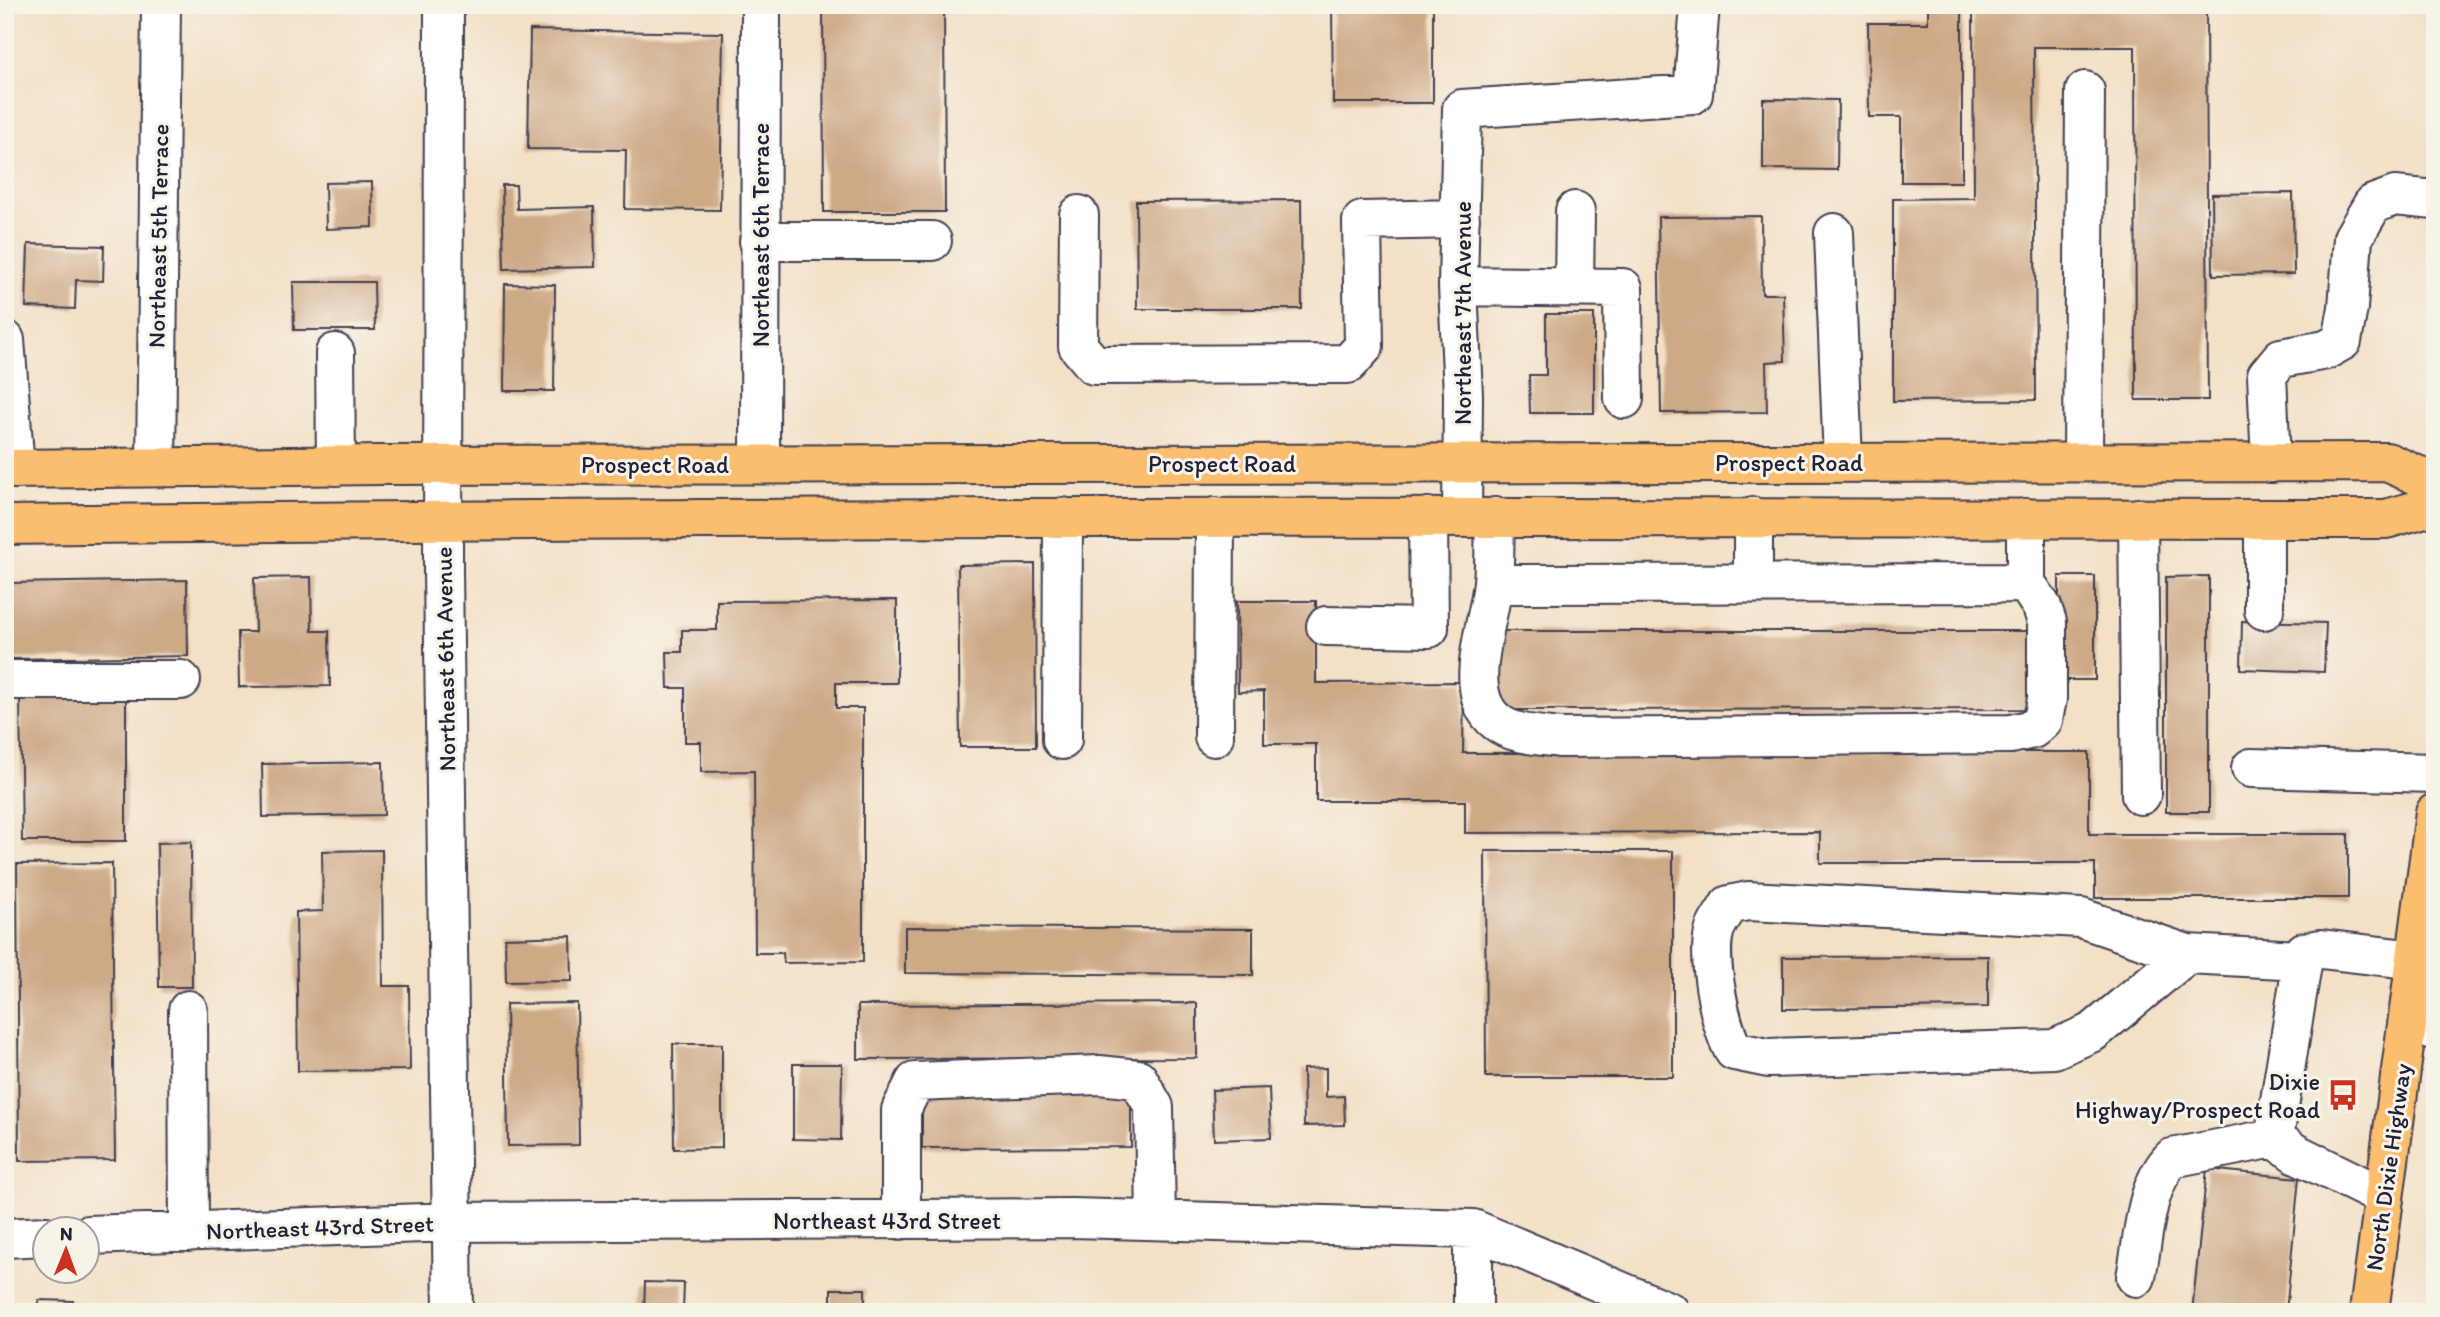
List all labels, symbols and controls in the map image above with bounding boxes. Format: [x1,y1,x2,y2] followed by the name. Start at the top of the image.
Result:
[746,123,775,347] street label: Northeast 6th Terrace
[142,124,174,348] street label: Northeast 5th Terrace
[1448,201,1477,425] street label: Northeast 7th Avenue
[1715,448,1863,477] street label: Prospect Road
[1148,449,1296,478] street label: Prospect Road
[581,450,729,479] street label: Prospect Road
[429,546,461,772] street label: Northeast 6th Avenue
[2359,1061,2417,1273] street label: North Dixie Highway
[2075,1067,2320,1124] place label: Dixie Highway/Prospect Road
[2326,1078,2360,1112] bus stop icon: Dixie Highway/Prospect Road
[773,1206,1001,1235] street label: Northeast 43rd Street
[205,1209,435,1245] street label: Northeast 43rd Street
[32,1216,102,1286] north arrow
[60,1222,73,1245] text: N

